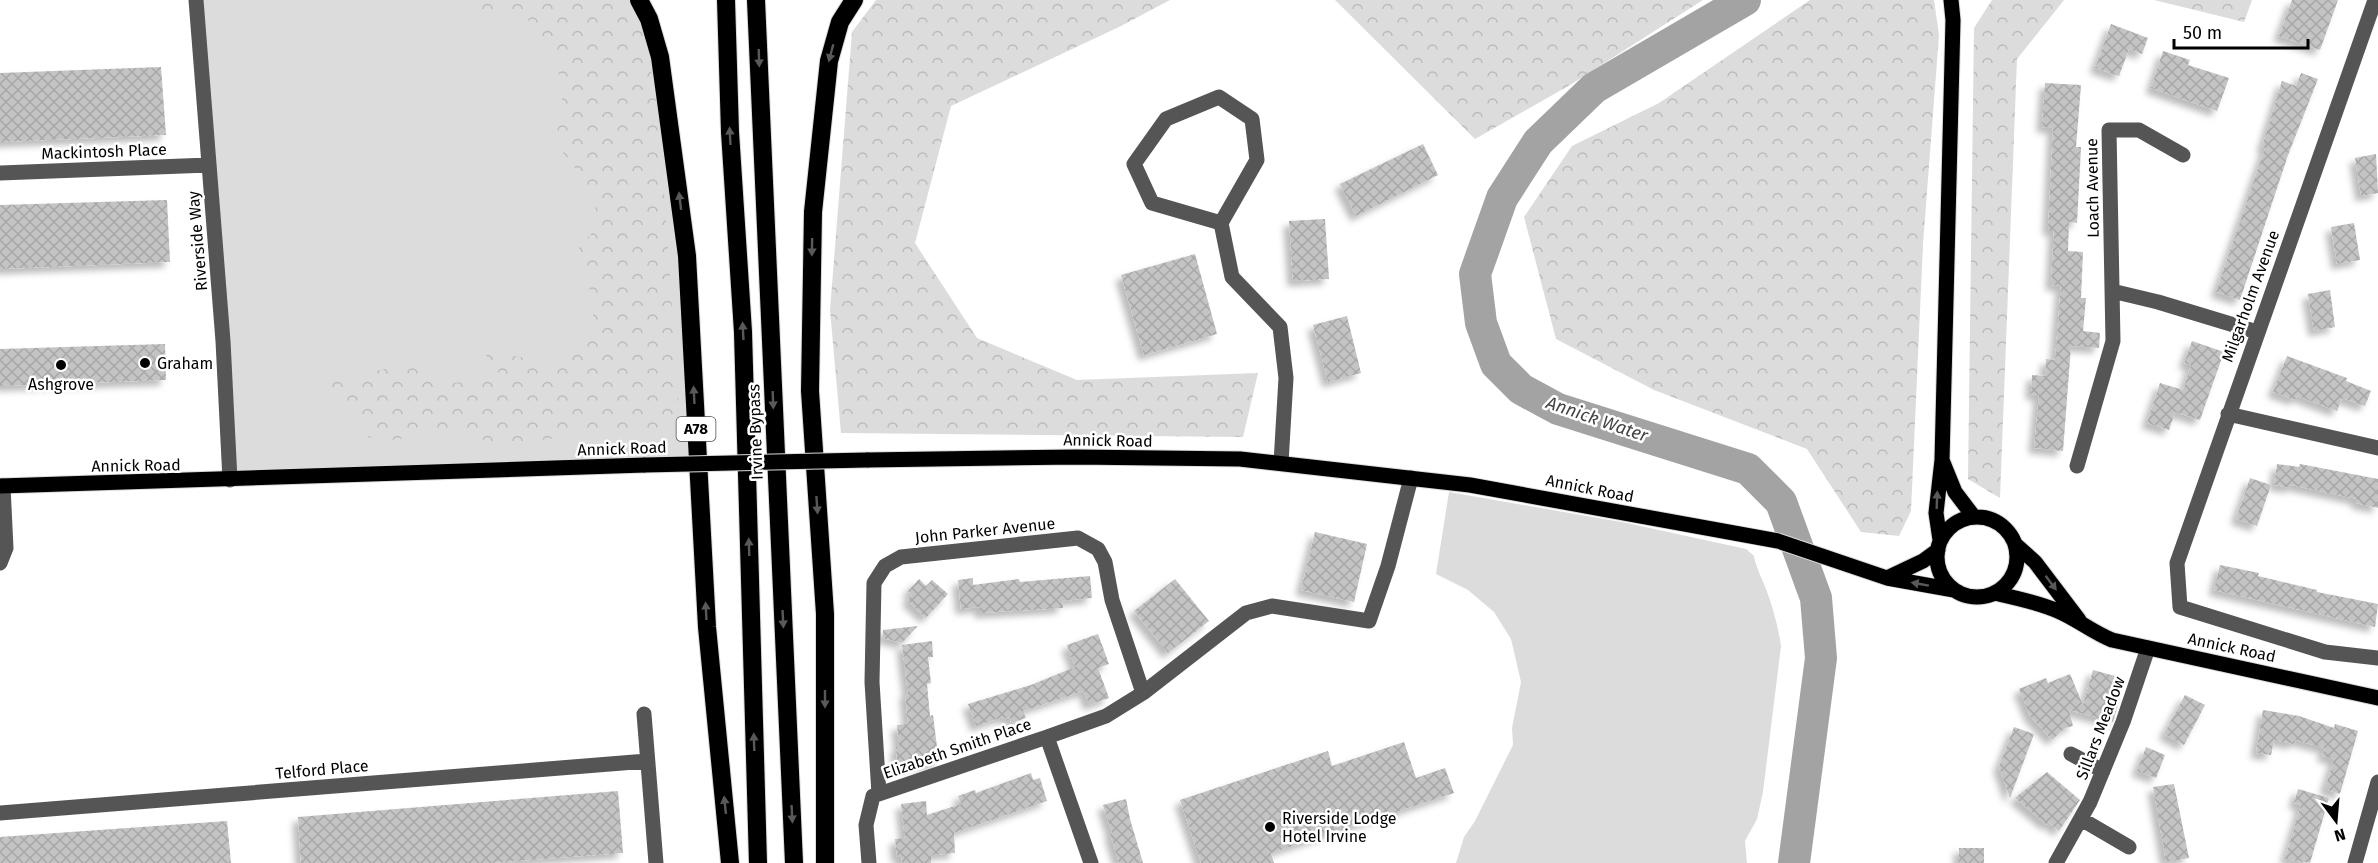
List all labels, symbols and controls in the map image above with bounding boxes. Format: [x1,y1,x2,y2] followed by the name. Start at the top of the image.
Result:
[2174,12,2308,50] scale bar
[2183,22,2222,44] text: 50 m
[826,44,836,62] one-way arrow
[754,49,763,68] one-way arrow
[726,127,735,146] one-way arrow
[2082,138,2103,238] street label: Loach Avenue
[41,140,167,163] street label: Mackintosh Place
[184,190,211,292] street label: Riverside Way
[675,191,685,210] one-way arrow
[2218,228,2283,365] street label: Milgarholm Avenue
[807,237,817,256] one-way arrow
[738,321,747,340] one-way arrow
[157,354,213,373] place label: Graham
[138,356,152,370] marker: Graham
[54,358,68,372] marker: Ashgrove
[28,375,94,394] place label: Ashgrove
[744,384,767,480] street label: Irvine Bypass
[689,386,698,405] one-way arrow
[768,391,778,410] one-way arrow
[1542,391,1652,447] water label: Annick Water
[676,417,716,441] road number: A78
[1063,430,1153,451] street label: Annick Road
[577,437,667,460] street label: Annick Road
[91,455,181,476] street label: Annick Road
[1544,471,1636,506] street label: Annick Road
[1932,490,1941,509] one-way arrow
[813,495,822,514] one-way arrow
[914,514,1056,547] street label: John Parker Avenue
[744,537,754,556] one-way arrow
[2044,575,2056,590] one-way arrow
[1911,579,1930,588] one-way arrow
[702,601,711,620] one-way arrow
[778,610,787,629] one-way arrow
[2186,629,2278,666] street label: Annick Road
[2072,673,2129,782] street label: Sillars Meadow
[820,690,830,709] one-way arrow
[881,714,1034,783] street label: Elizabeth Smith Place
[750,732,759,751] one-way arrow
[275,756,369,783] street label: Telford Place
[2306,791,2366,851] north arrow
[720,795,730,814] one-way arrow
[787,805,796,824] one-way arrow
[1282,809,1396,846] place label: Riverside Lodge Hotel Irvine
[1263,820,1277,834] marker: Riverside Lodge Hotel Irvine
[2332,824,2348,846] text: N

